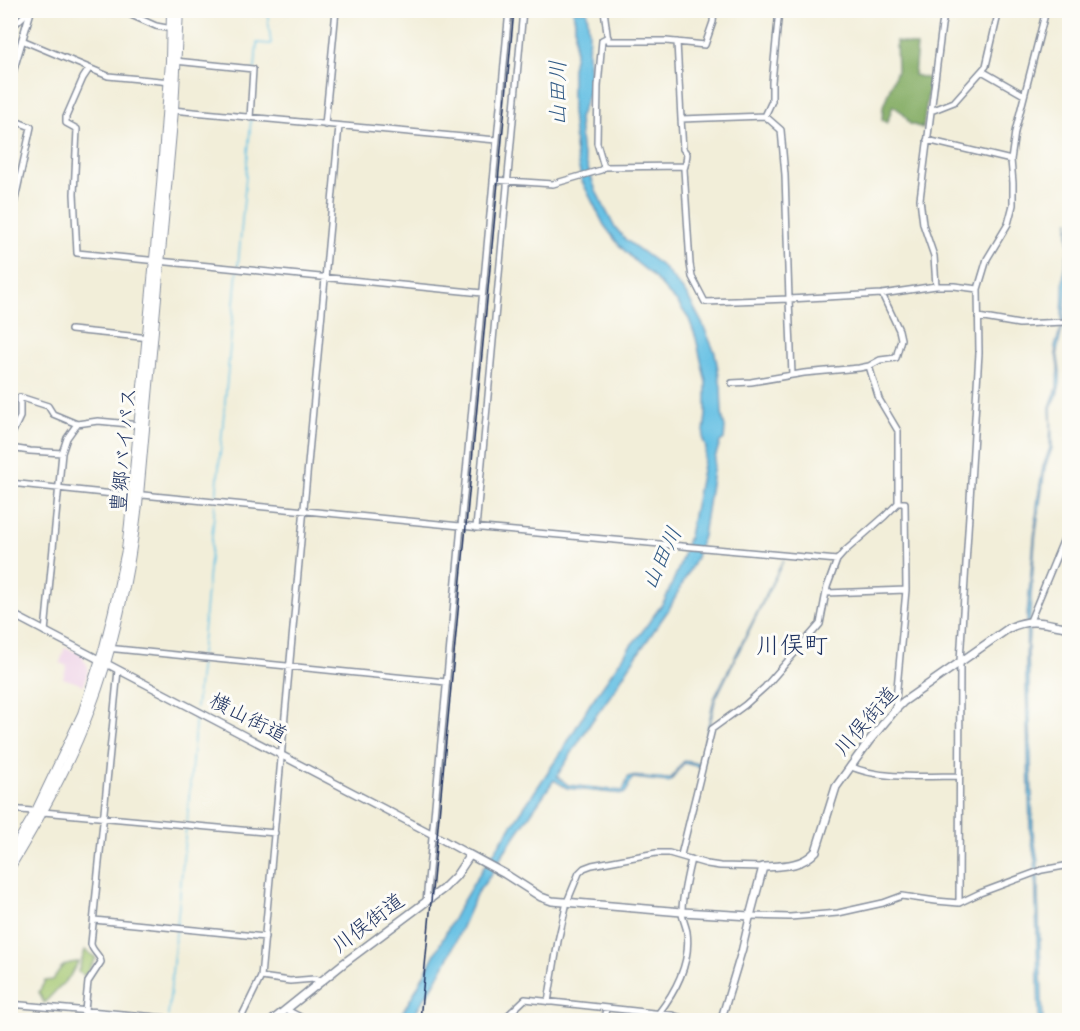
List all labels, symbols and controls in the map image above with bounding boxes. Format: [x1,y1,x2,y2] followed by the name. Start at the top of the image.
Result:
[542,60,577,126] water label: 山田川
[103,386,147,514] street label: 豊郷バイパス
[633,522,693,596] water label: 山田川
[756,627,828,666] district label: 川俣町
[827,679,907,765] street label: 川俣街道
[203,685,293,753] street label: 横山街道
[326,886,412,962] street label: 川俣街道

